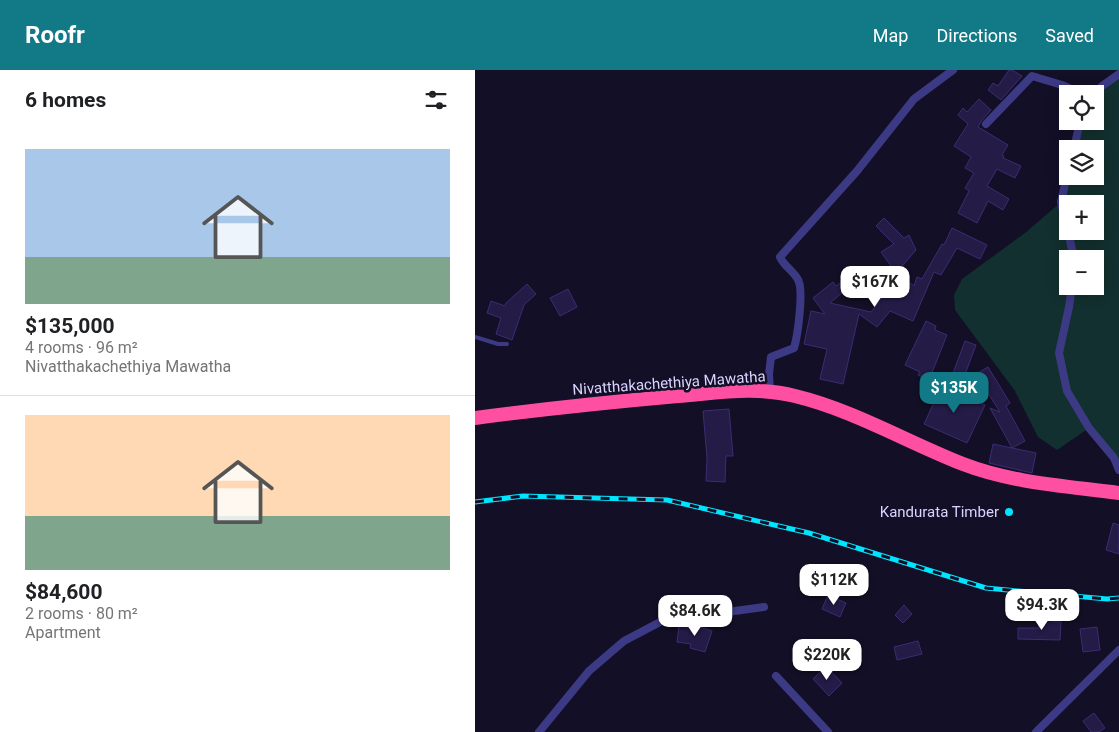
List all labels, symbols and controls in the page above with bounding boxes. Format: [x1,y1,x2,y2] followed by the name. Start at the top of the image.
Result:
[25,21,85,49] text: Roofr
[873,25,908,46] text: Map
[936,25,1017,46] text: Directions
[1045,25,1094,46] text: Saved
[1059,85,1104,295] map controls
[1059,85,1104,130] button: locate
[422,86,450,114] icon: filters
[25,88,106,112] text: 6 homes
[1059,140,1104,185] button: layers
[193,182,283,272] icon: home
[1059,195,1104,240] button: +
[1059,250,1104,295] button: −
[840,266,910,308] pin: $167K
[852,272,898,291] text: $167K
[25,314,115,338] text: $135,000
[25,338,138,357] text: 4 rooms · 96 m²
[25,357,231,376] text: Nivatthakachethiya Mawatha
[572,367,766,399] street label: Nivatthakachethiya Mawatha
[919,372,989,414] pin: $135K
[931,378,977,397] text: $135K
[193,447,283,537] icon: home
[880,503,999,521] place label: Kandurata Timber
[1003,506,1015,518] marker: Kandurata Timber
[799,564,869,606] pin: $112K
[811,570,857,589] text: $112K
[25,580,102,604] text: $84,600
[1001,588,1083,631] pin: $94.3K
[654,594,736,637] pin: $84.6K
[1016,595,1068,614] text: $94.3K
[669,601,721,620] text: $84.6K
[25,604,138,623] text: 2 rooms · 80 m²
[25,623,101,642] text: Apartment
[792,638,862,681] pin: $220K
[804,645,850,664] text: $220K

